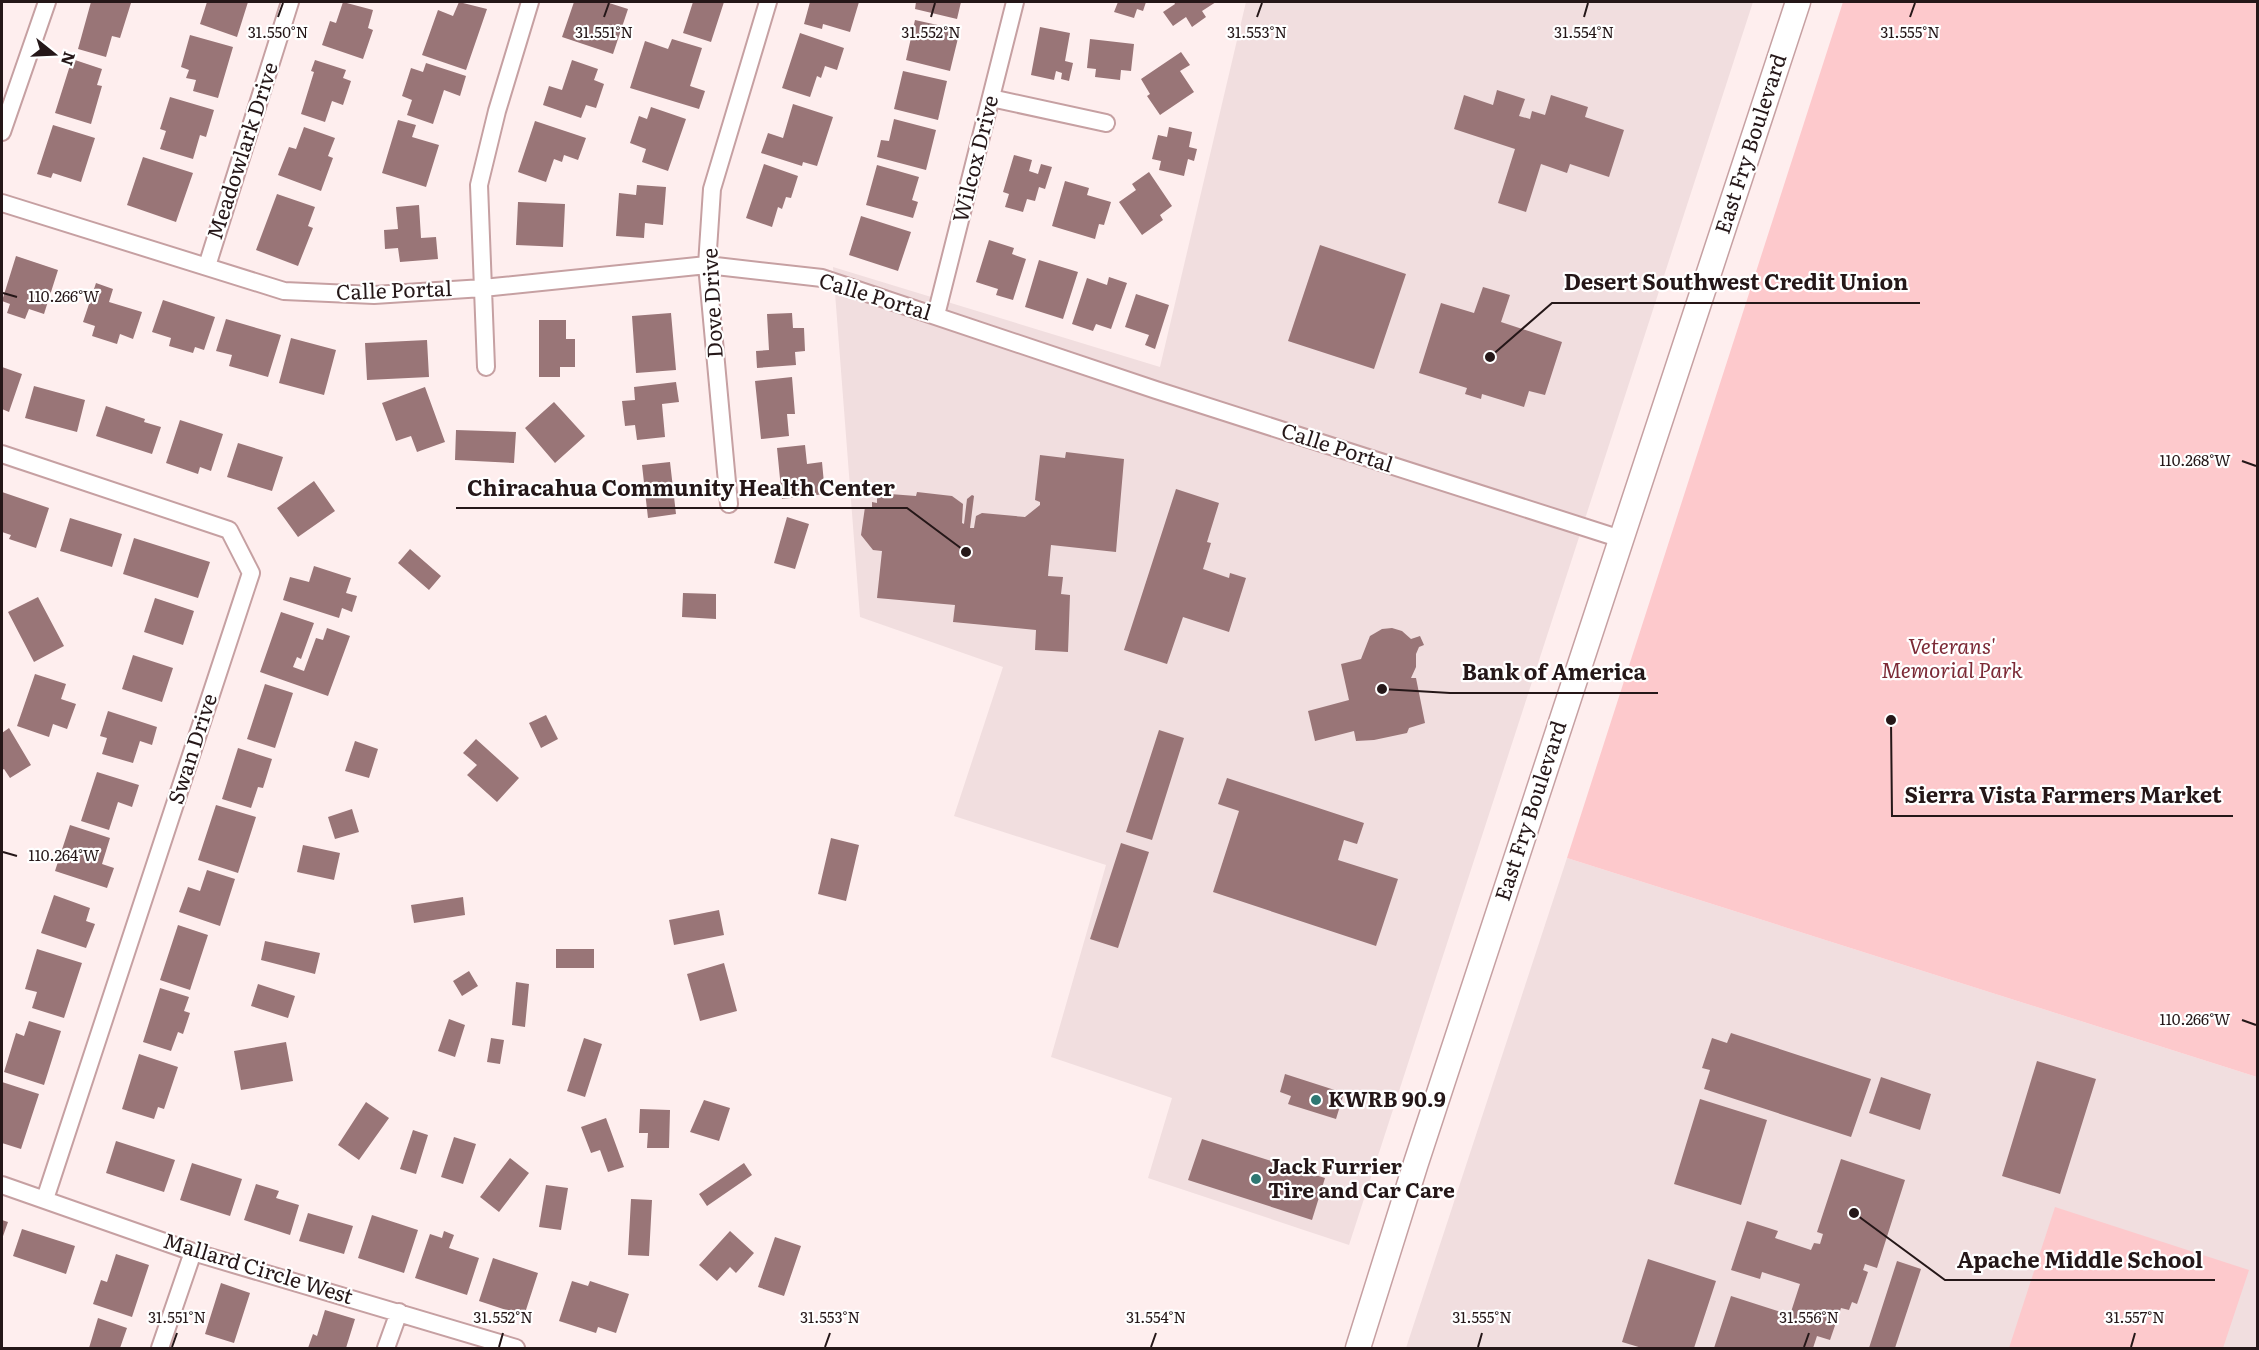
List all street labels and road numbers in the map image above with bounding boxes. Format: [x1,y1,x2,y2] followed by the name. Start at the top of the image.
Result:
[1705,49,1792,237] street label: East Fry Boulevard
[197,57,284,243] street label: Meadowlark Drive
[943,92,1004,225] street label: Wilcox Drive
[692,247,729,359] street label: Dove Drive
[816,263,936,326] street label: Calle Portal
[335,271,452,306] street label: Calle Portal
[1278,413,1398,478] street label: Calle Portal
[158,689,223,808] street label: Swan Drive
[1485,716,1572,904] street label: East Fry Boulevard
[160,1223,358,1310] street label: Mallard Circle West

